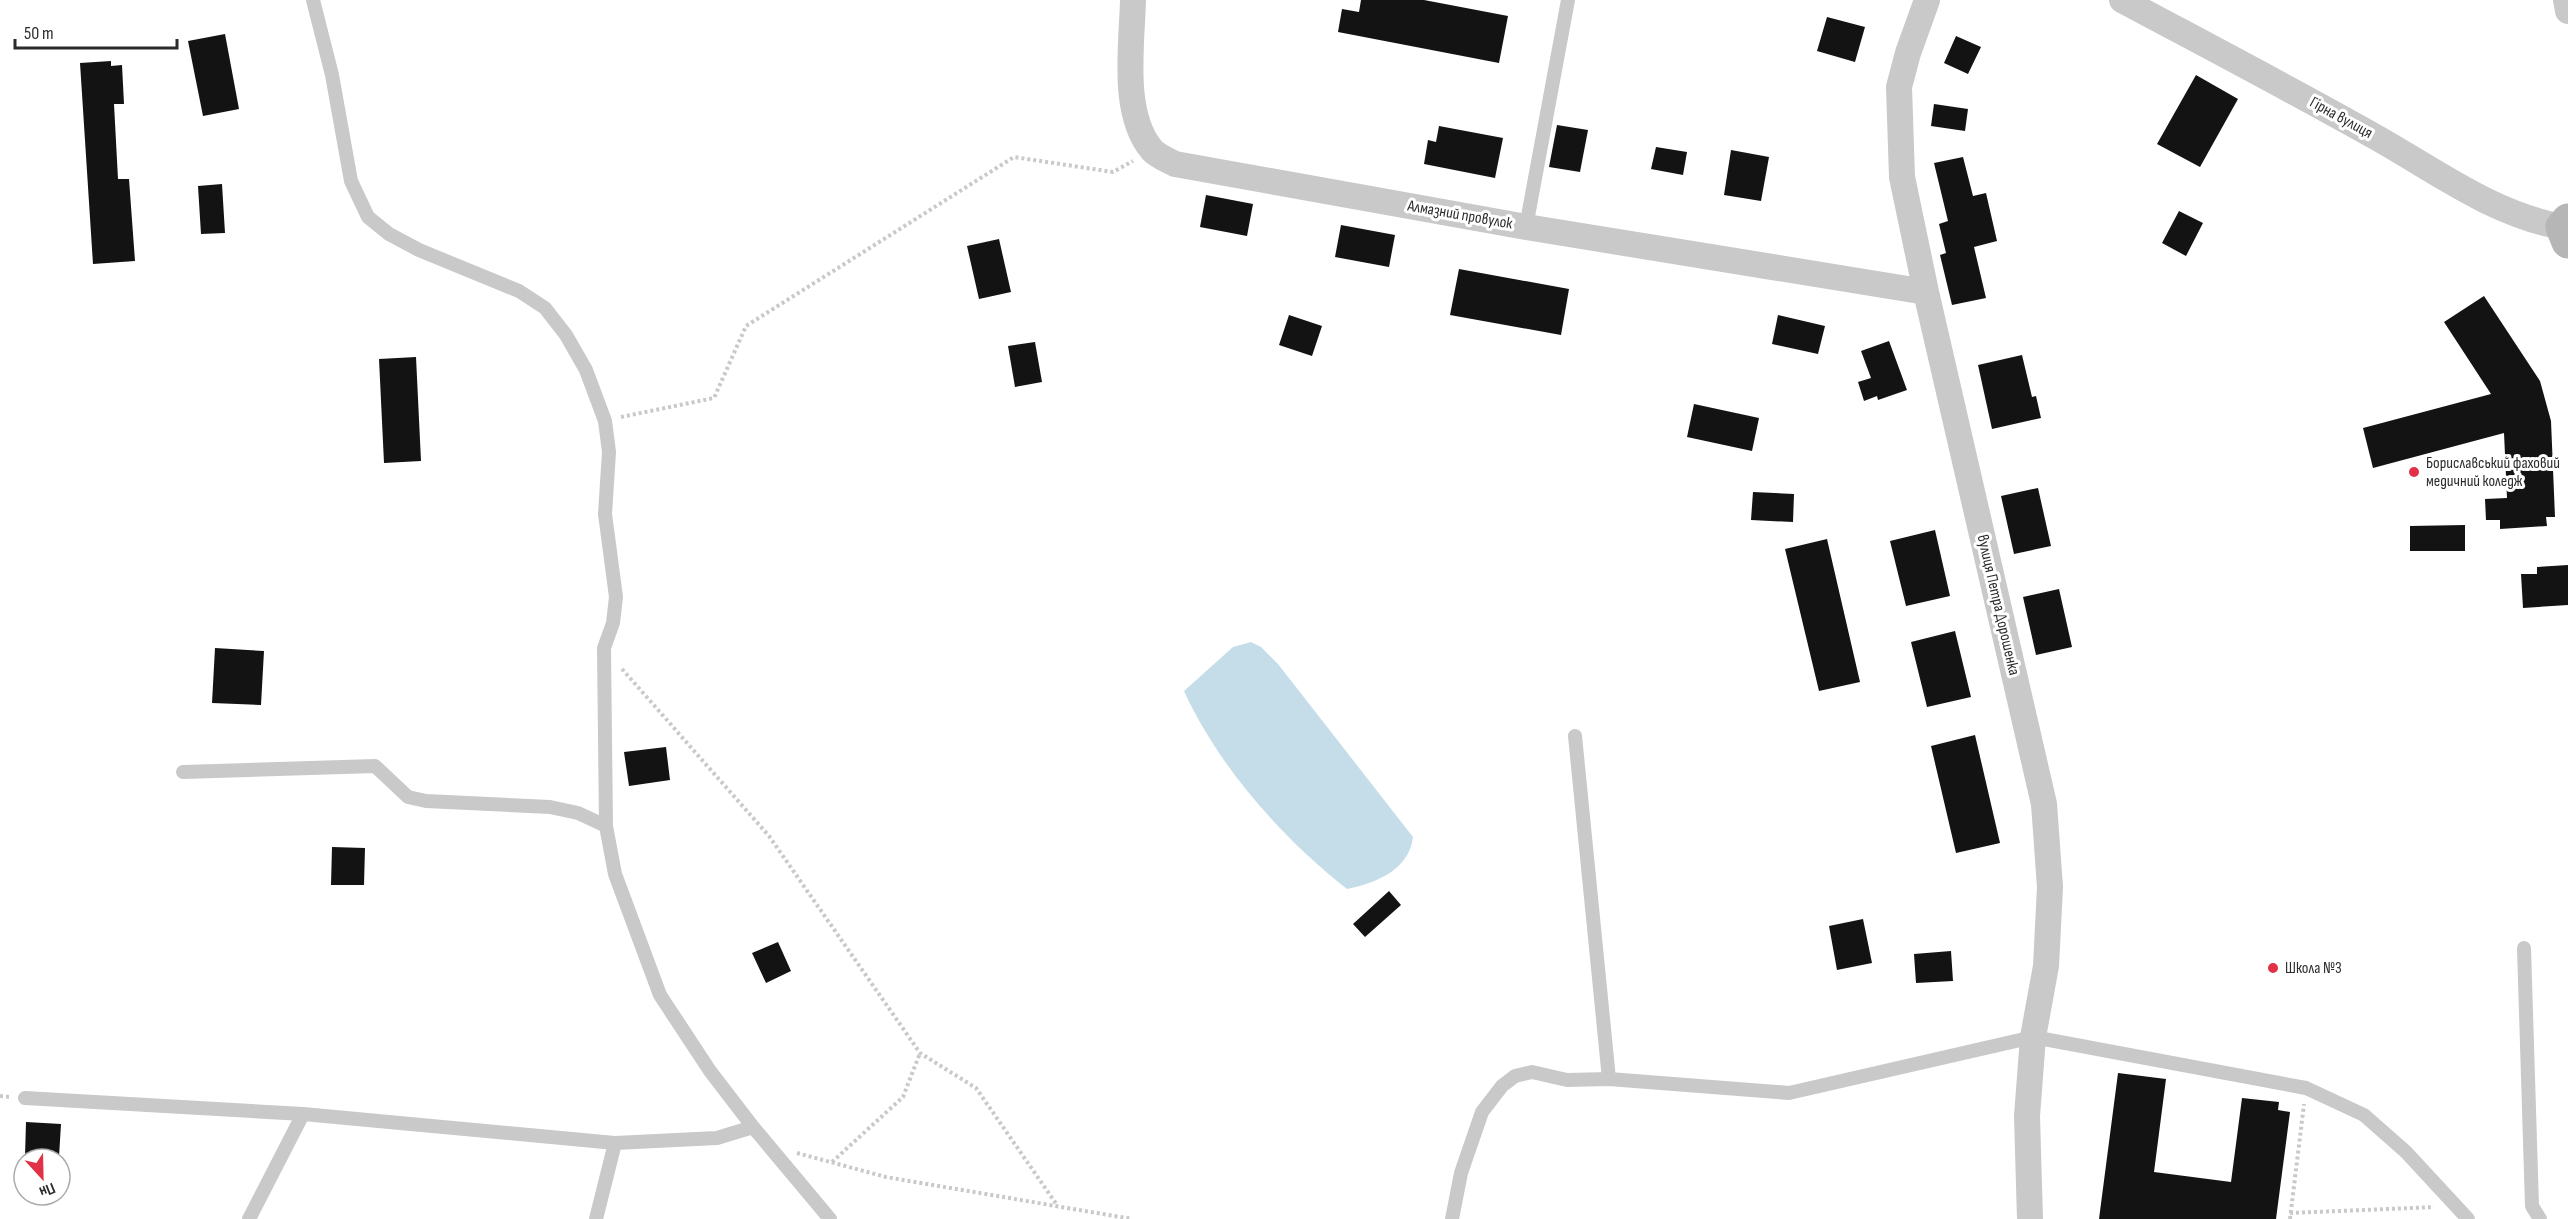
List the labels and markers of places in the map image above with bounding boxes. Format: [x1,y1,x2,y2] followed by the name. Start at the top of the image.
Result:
[2426,454,2560,491] place label: Бориславський фаховий медичний коледж
[2407,465,2421,479] marker: Бориславський фаховий медичний коледж
[2285,959,2342,978] place label: Школа №3
[2266,961,2280,975] marker: Школа №3

